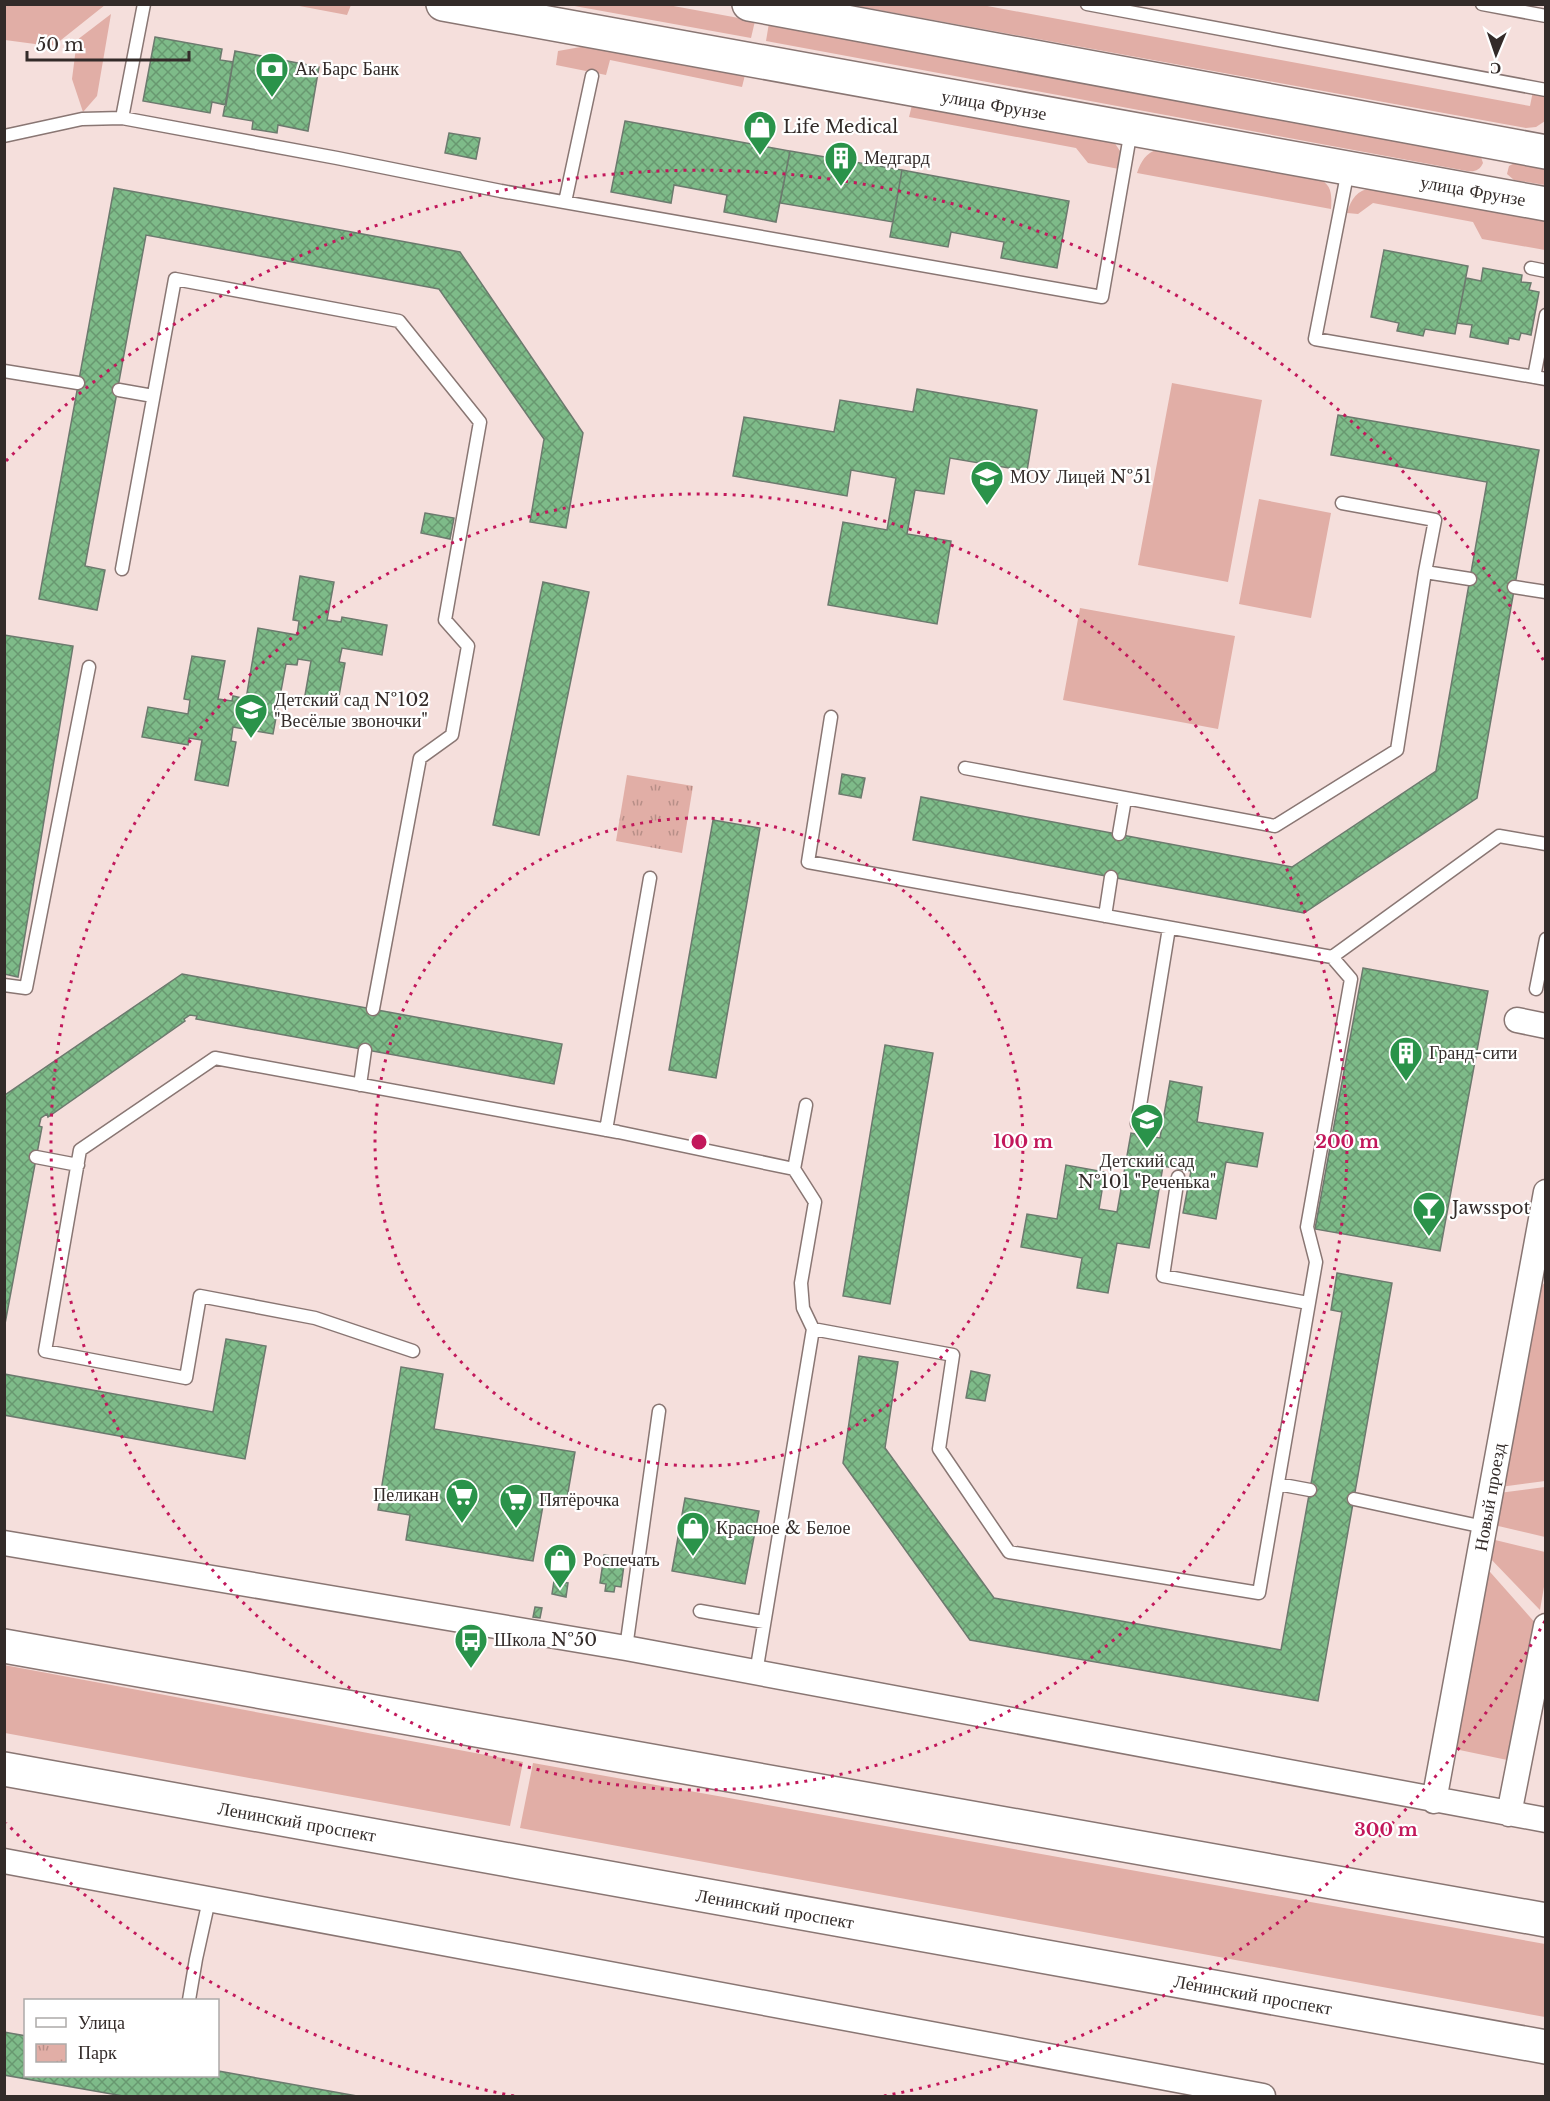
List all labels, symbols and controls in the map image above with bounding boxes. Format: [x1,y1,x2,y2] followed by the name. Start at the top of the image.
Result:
[27,24,189,62] scale bar
[1466,24,1526,84] north arrow
[36,34,84,56] text: 50 m
[254,51,290,98] bank icon: Ак Барс Банк
[295,58,399,80] place label: Ак Барс Банк
[1489,59,1502,79] text: С
[940,85,1048,125] street label: улица Фрунзе
[742,109,778,156] shop icon: Life Medical
[783,116,898,138] place label: Life Medical
[823,140,859,187] building icon: Медгард
[864,147,930,169] place label: Медгард
[1419,171,1527,211] street label: улица Фрунзе
[969,459,1005,506] school or university icon: МОУ Лицей №51
[1010,466,1152,488] place label: МОУ Лицей №51
[274,689,429,732] place label: Детский сад №102 "Весёлые звоночки"
[233,692,269,739] school or university icon: Детский сад №102 "Весёлые звоночки"
[1388,1035,1424,1082] building icon: Гранд-сити
[1429,1042,1518,1064] place label: Гранд-сити
[1129,1102,1165,1149] school or university icon: Детский сад №101 "Реченька"
[993,1131,1053,1153] text: 100 m
[1315,1131,1379,1153] text: 200 m
[689,1132,709,1152] centre of rings
[1078,1150,1216,1193] place label: Детский сад №101 "Реченька"
[1411,1190,1447,1237] bar icon: Jawsspot
[1450,1197,1531,1219] place label: Jawsspot
[1470,1441,1510,1553] street label: Новый проезд
[444,1477,480,1524] supermarket icon: Пеликан
[498,1482,534,1529] supermarket icon: Пятёрочка
[373,1484,439,1506] place label: Пеликан
[539,1489,619,1511] place label: Пятёрочка
[675,1510,711,1557] shop icon: Красное & Белое
[716,1517,850,1539] place label: Красное & Белое
[542,1542,578,1589] shop icon: Роспечать
[583,1549,660,1571] place label: Роспечать
[453,1622,489,1669] bus stop icon: Школа №50
[494,1629,597,1651] place label: Школа №50
[216,1797,378,1847] street label: Ленинский проспект
[1354,1819,1418,1841] text: 300 m
[694,1884,856,1934] street label: Ленинский проспект
[1172,1970,1334,2020] street label: Ленинский проспект
[24,1999,219,2077] legend
[78,2012,125,2034] text: Улица
[78,2042,117,2064] text: Парк

